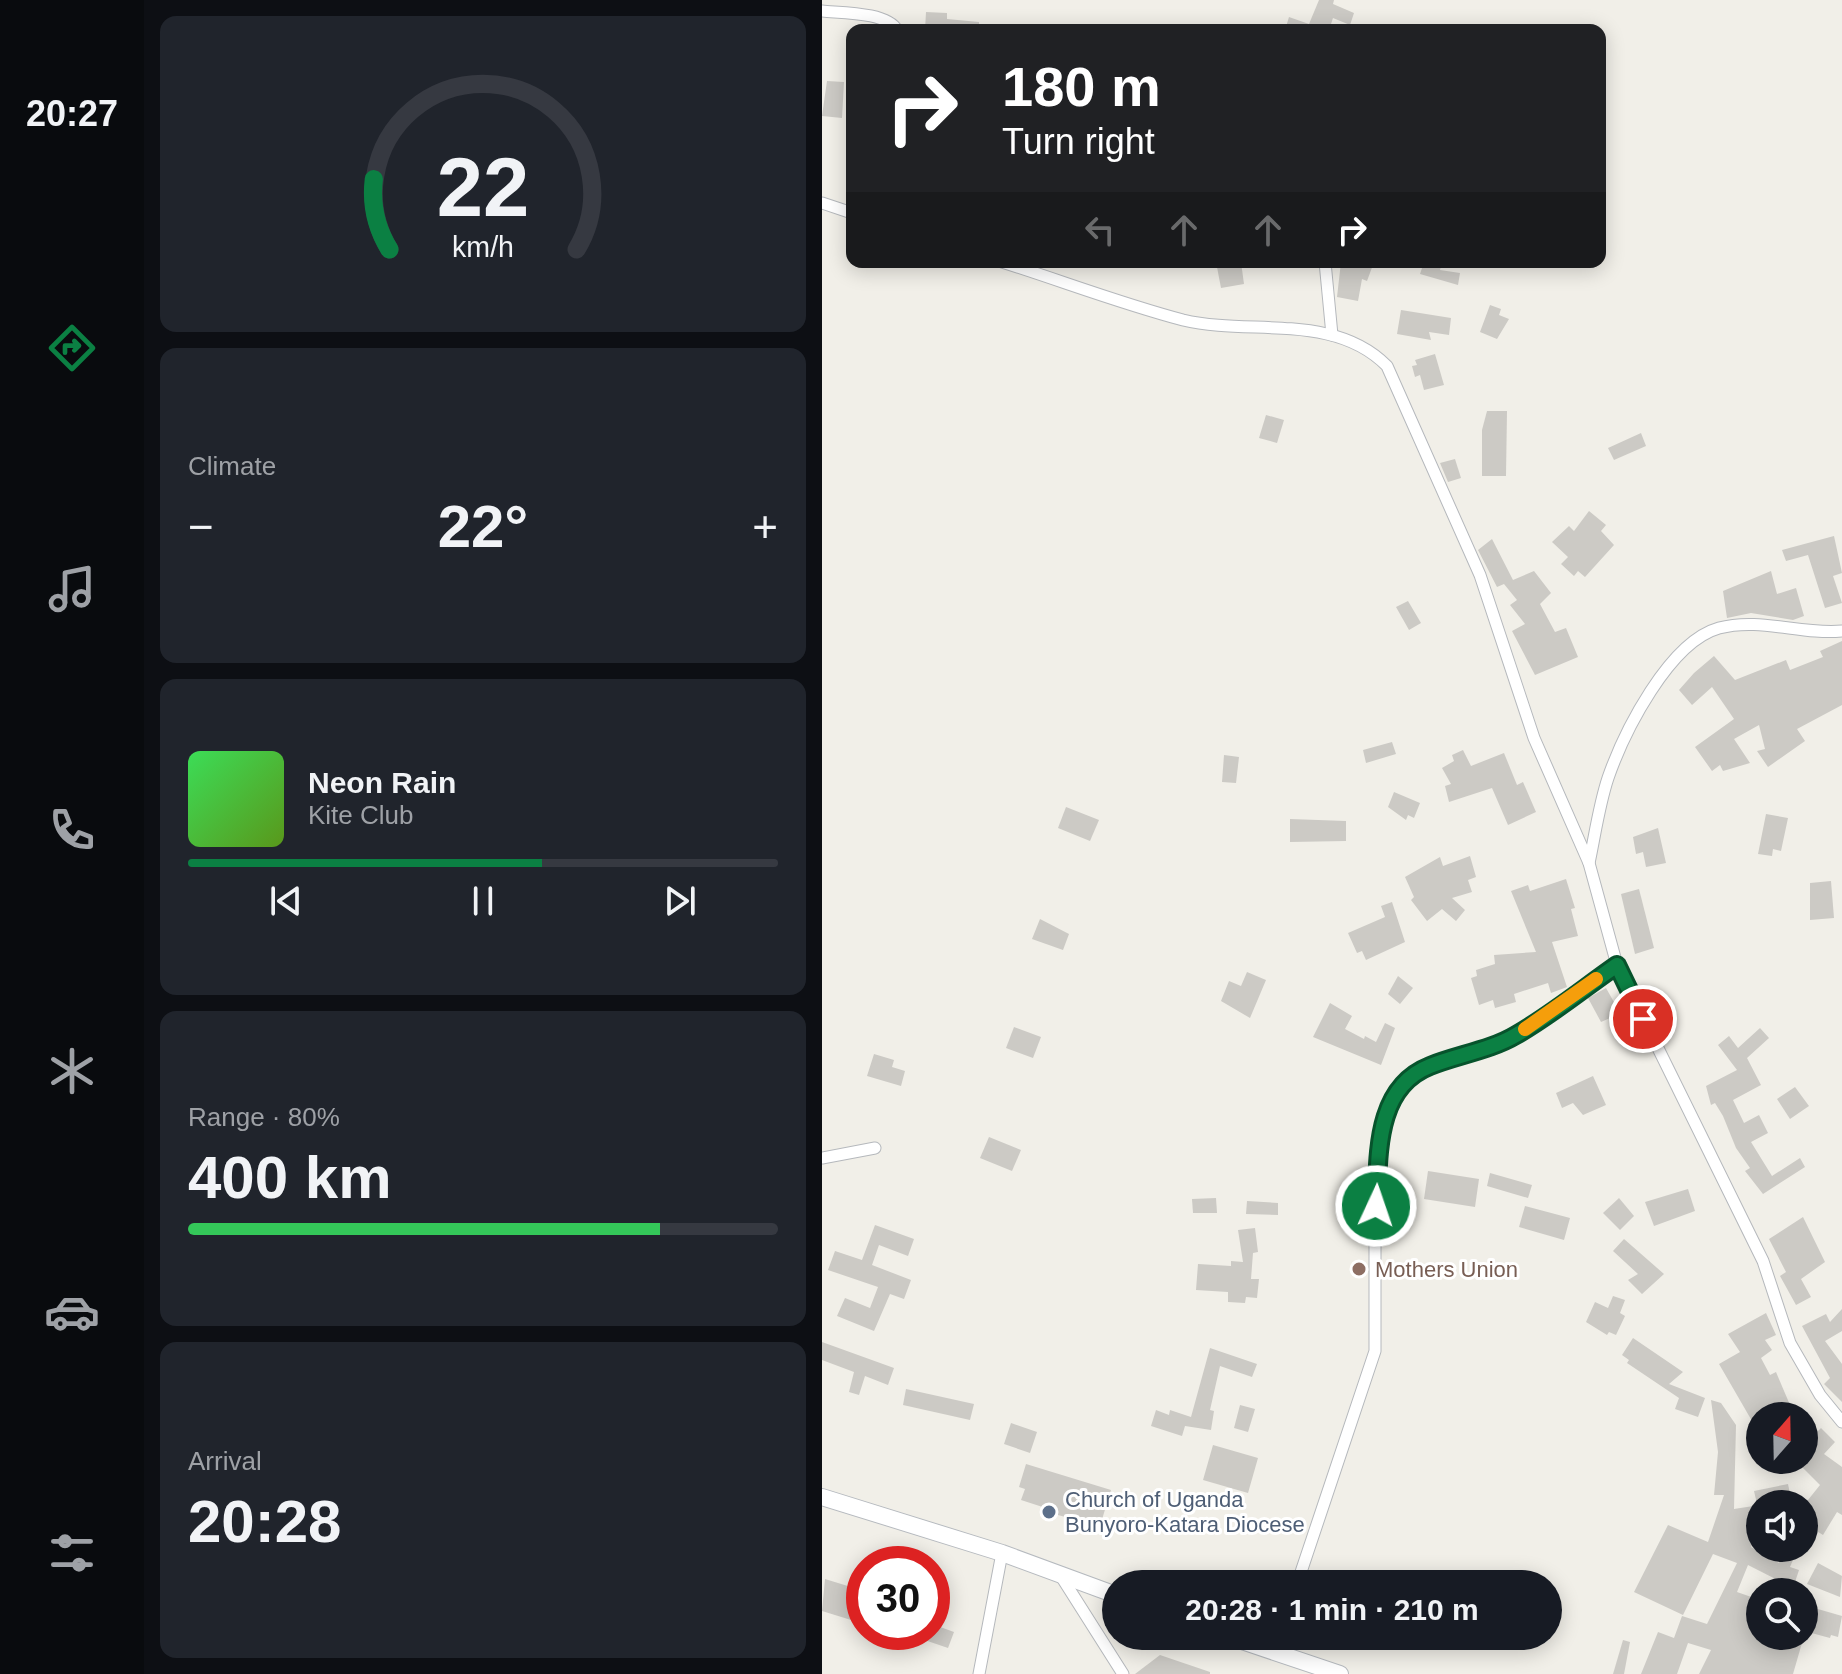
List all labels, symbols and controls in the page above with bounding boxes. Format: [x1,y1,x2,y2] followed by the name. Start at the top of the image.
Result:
[1002,55,1161,118] text: 180 m
[870,56,974,160] icon: right
[26,93,118,134] text: 20:27
[1002,121,1155,162] text: Turn right
[437,140,529,233] text: 22
[1078,208,1122,252] icon: left
[1162,208,1206,252] icon: ahead
[1246,208,1290,252] icon: ahead
[1330,208,1374,252] icon: right
[452,231,514,263] text: km/h
[44,320,100,376] icon: directions
[188,451,276,481] text: Climate
[438,493,528,560] text: 22°
[188,502,214,551] text: −
[752,502,778,551] text: +
[44,561,100,617] icon: music
[308,766,456,799] text: Neon Rain
[308,800,414,830] text: Kite Club
[44,802,100,858] icon: phone
[264,879,308,923] icon: previous
[461,879,505,923] icon: pause
[658,879,702,923] icon: next
[1609,985,1677,1053] pin
[1621,997,1665,1041] icon: arrive
[44,1043,100,1099] icon: climate
[188,1102,340,1132] text: Range · 80%
[188,1144,392,1211] text: 400 km
[1334,1164,1418,1248] position arrow
[1375,1257,1518,1282] place label: Mothers Union
[1350,1260,1368,1278] marker: Mothers Union
[44,1284,100,1340] icon: car
[1746,1402,1818,1474] north arrow
[1746,1402,1818,1650] map controls
[188,1446,262,1476] text: Arrival
[1065,1487,1305,1537] place label: Church of Uganda Bunyoro-Katara Diocese
[188,1488,341,1555] text: 20:28
[1746,1490,1818,1562] button: sound
[1040,1503,1058,1521] marker: Church of Uganda Bunyoro-Katara Diocese
[44,1525,100,1581] icon: filters
[846,1546,950,1650] speed limit sign: 30
[1746,1578,1818,1650] button: search
[1185,1593,1479,1626] text: 20:28 · 1 min · 210 m

